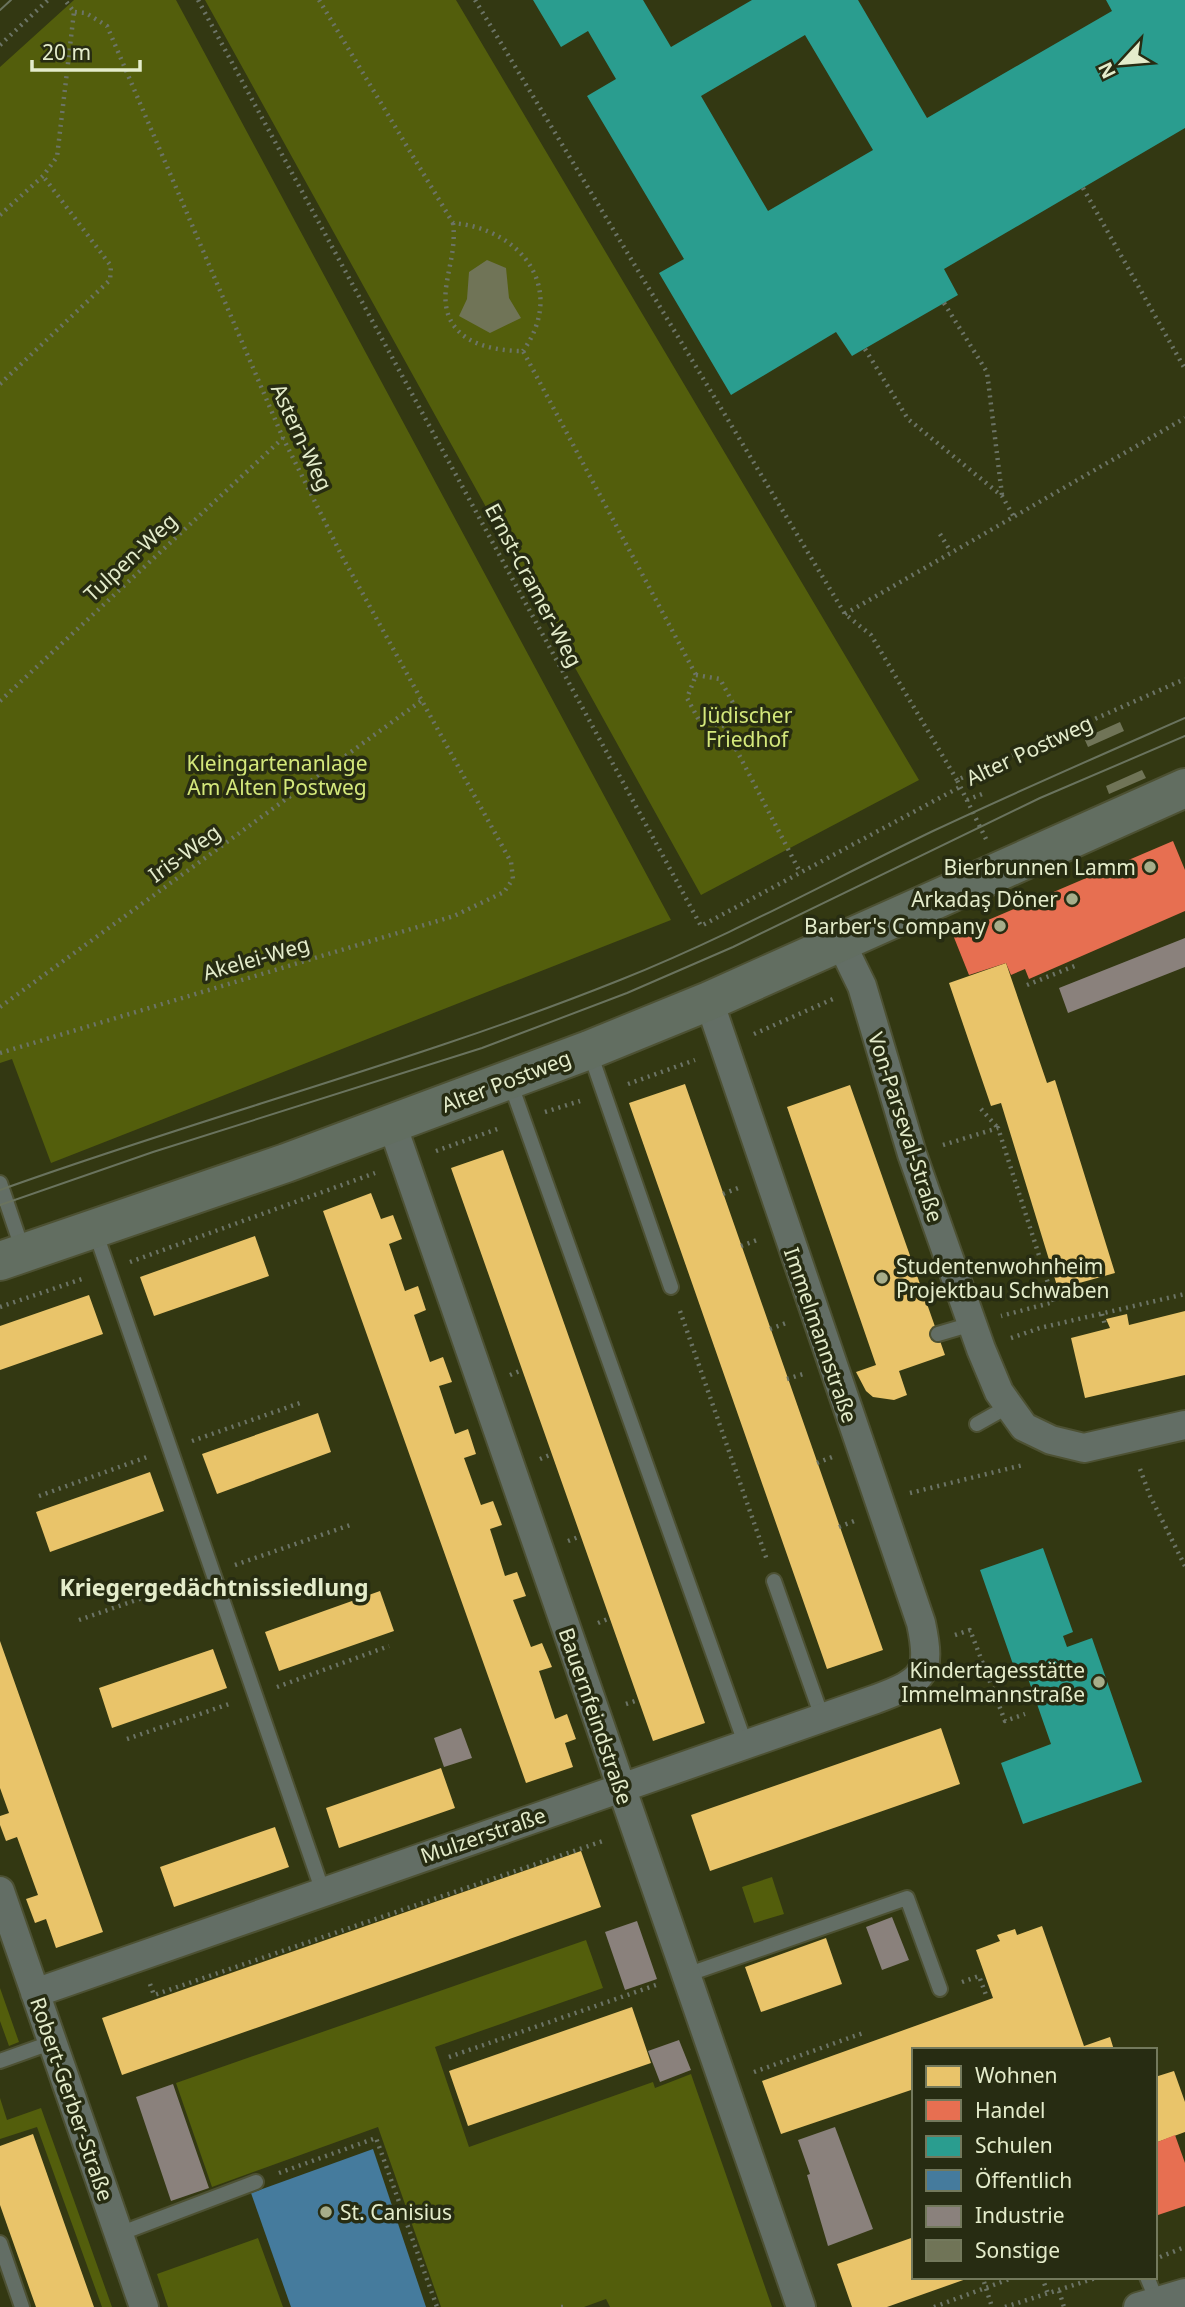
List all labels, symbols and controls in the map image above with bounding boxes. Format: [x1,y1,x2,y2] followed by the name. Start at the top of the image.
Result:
[32,28,140,72] scale bar
[1087,28,1157,98] north arrow
[42,38,91,66] text: 20 m
[1092,58,1122,83] text: N
[265,379,339,495] street label: Astern-Weg
[479,498,589,672] street label: Ernst-Cramer-Weg
[78,507,182,607] street label: Tulpen-Weg
[700,701,793,753] park label: Jüdischer Friedhof
[961,708,1097,792] street label: Alter Postweg
[186,749,368,801] park label: Kleingartenanlage Am Alten Postweg
[143,818,225,888] street label: Iris-Weg
[944,853,1136,881] place label: Bierbrunnen Lamm
[1142,859,1158,875] marker: Bierbrunnen Lamm
[911,885,1058,913] place label: Arkadaş Döner
[1064,891,1080,907] marker: Arkadaş Döner
[804,912,986,940] place label: Barber's Company
[992,918,1008,934] marker: Barber's Company
[199,929,313,987] street label: Akelei-Weg
[862,1028,950,1226] street label: Von-Parseval-Straße
[437,1043,575,1119] street label: Alter Postweg
[778,1244,864,1426] street label: Immelmannstraße
[896,1252,1109,1304] place label: Studentenwohnheim Projektbau Schwaben
[874,1270,890,1286] marker: Studentenwohnheim Projektbau Schwaben
[59,1571,369,1603] district label: Kriegergedächtnissiedlung
[553,1624,639,1808] street label: Bauernfeindstraße
[901,1656,1085,1708] place label: Kindertagesstätte Immelmannstraße
[1091,1674,1107,1690] marker: Kindertagesstätte Immelmannstraße
[417,1801,549,1869] street label: Mulzerstraße
[24,1993,120,2205] street label: Robert-Gerber-Straße
[912,2048,1157,2279] legend
[975,2061,1058,2089] text: Wohnen
[975,2096,1046,2124] text: Handel
[975,2131,1053,2159] text: Schulen
[975,2166,1072,2194] text: Öffentlich
[340,2198,452,2226] place label: St. Canisius
[975,2201,1065,2229] text: Industrie
[318,2204,334,2220] marker: St. Canisius
[975,2236,1060,2264] text: Sonstige

